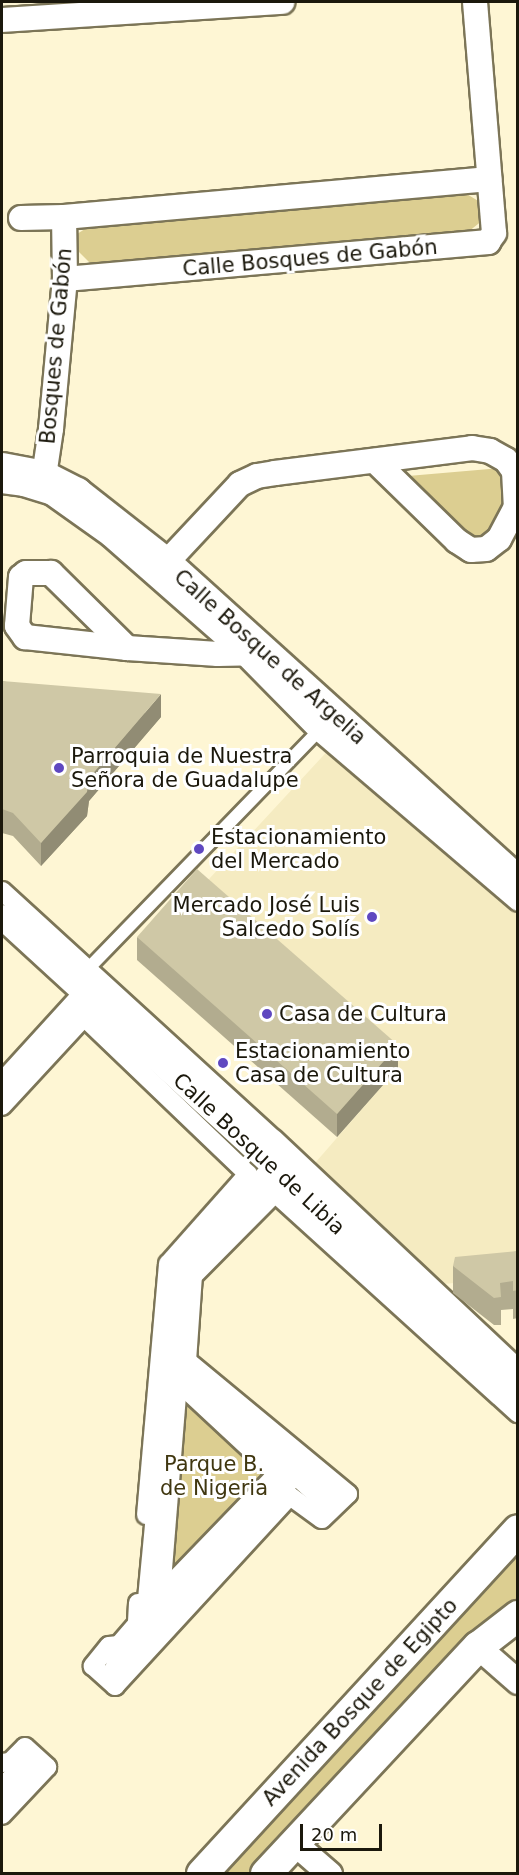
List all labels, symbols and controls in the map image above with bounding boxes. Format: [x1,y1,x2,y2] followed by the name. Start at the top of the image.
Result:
[182,234,438,282] street label: Calle Bosques de Gabón
[35,247,77,445] street label: Bosques de Gabón
[169,564,371,750] street label: Calle Bosque de Argelia
[71,743,299,793] place label: Parroquia de Nuestra Señora de Guadalupe
[52,761,66,775] marker: Parroquia de Nuestra Señora de Guadalupe
[211,824,386,874] place label: Estacionamiento del Mercado
[192,842,206,856] marker: Estacionamiento del Mercado
[173,892,360,942] place label: Mercado José Luis Salcedo Solís
[365,910,379,924] marker: Mercado José Luis Salcedo Solís
[279,1001,447,1027] place label: Casa de Cultura
[260,1007,274,1021] marker: Casa de Cultura
[235,1038,410,1088] place label: Estacionamiento Casa de Cultura
[216,1056,230,1070] marker: Estacionamiento Casa de Cultura
[168,1068,350,1240] street label: Calle Bosque de Libia
[160,1451,268,1501] park label: Parque B. de Nigeria
[257,1593,463,1811] street label: Avenida Bosque de Egipto
[303,1812,386,1850] scale bar
[311,1824,357,1845] text: 20 m

